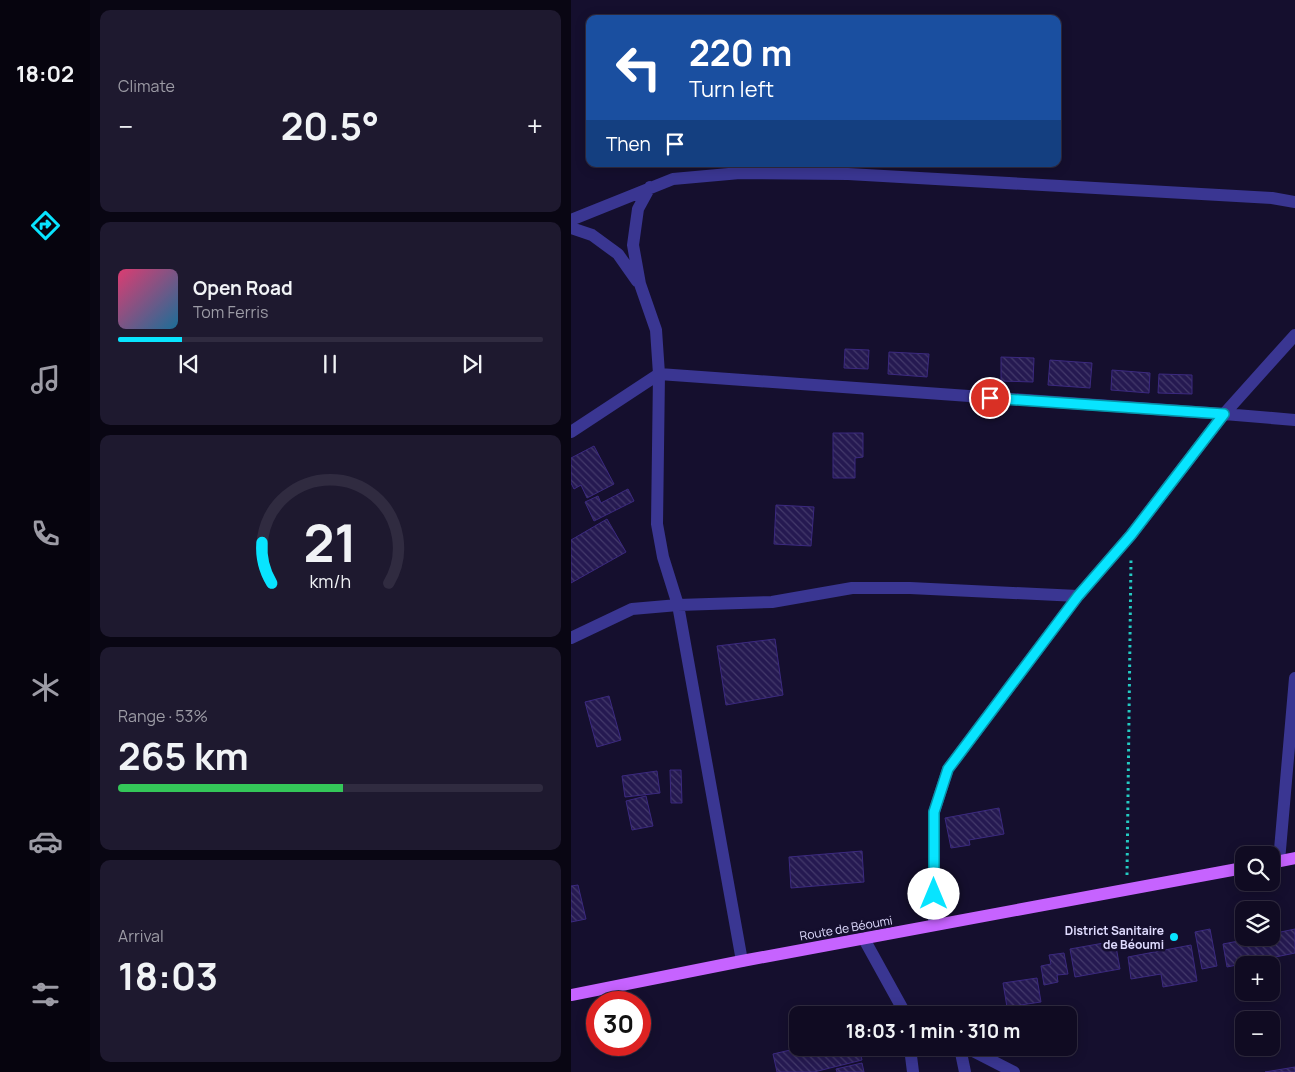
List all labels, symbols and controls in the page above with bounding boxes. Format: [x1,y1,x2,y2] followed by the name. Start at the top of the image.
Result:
[689,29,792,77] text: 220 m
[606,35,671,100] icon: left
[16,59,74,89] text: 18:02
[689,74,774,104] text: Turn left
[118,75,175,97] text: Climate
[281,99,379,151] text: 20.5°
[118,107,133,145] text: −
[527,107,543,145] text: +
[661,130,689,158] icon: arrive
[606,131,651,157] text: Then
[28,208,63,243] icon: directions
[193,275,293,301] text: Open Road
[193,301,268,323] text: Tom Ferris
[175,350,203,378] icon: previous
[316,350,344,378] icon: pause
[458,350,486,378] icon: next
[28,362,63,397] icon: music
[969,377,1011,419] pin
[976,384,1004,412] icon: arrive
[304,507,357,578] text: 21
[28,516,63,551] icon: phone
[310,569,351,593] text: km/h
[28,670,63,705] icon: climate
[118,705,208,727] text: Range · 53%
[118,729,249,781] text: 265 km
[28,824,63,859] icon: car
[1235,846,1280,1056] map controls
[1235,846,1280,891] button: search
[907,867,959,919] position arrow
[1235,901,1280,946] button: layers
[798,911,894,945] street label: Route de Béoumi
[1065,922,1164,953] place label: District Sanitaire de Béoumi
[118,925,164,947] text: Arrival
[1168,931,1180,943] marker: District Sanitaire de Béoumi
[118,949,218,1001] text: 18:03
[1235,956,1280,1001] button: +
[28,977,63,1012] icon: filters
[586,991,651,1056] speed limit sign: 30
[1235,1011,1280,1056] button: −
[846,1018,1020,1044] text: 18:03 · 1 min · 310 m

